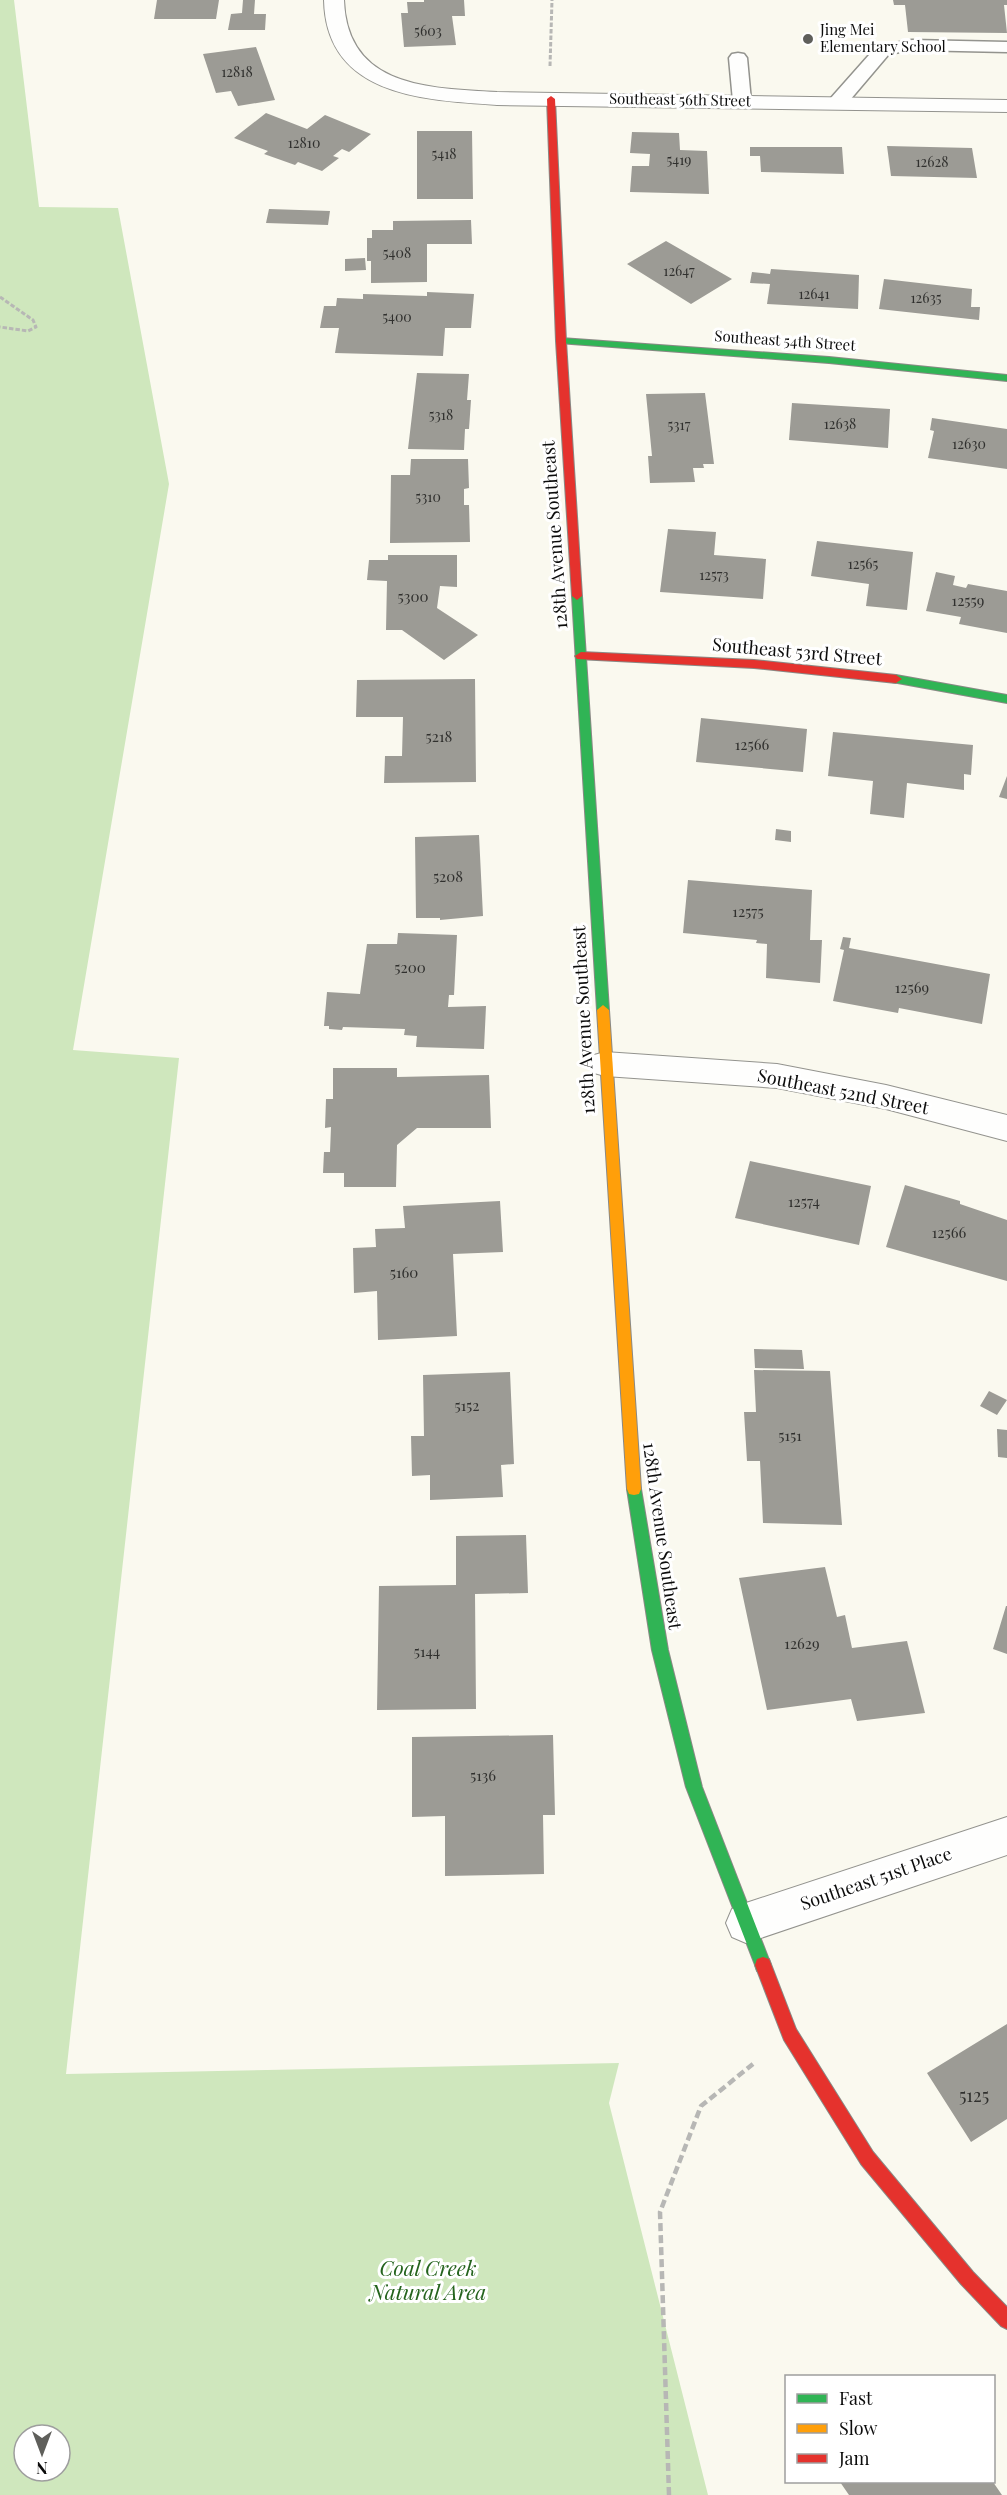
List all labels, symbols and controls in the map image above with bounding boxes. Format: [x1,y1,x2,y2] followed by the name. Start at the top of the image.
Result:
[819,19,946,56] place label: Jing Mei Elementary School
[414,21,442,40] house number: 5603
[801,32,815,46] marker: Jing Mei Elementary School
[221,62,253,81] house number: 12818
[609,88,752,110] street label: Southeast 56th Street
[288,133,320,152] house number: 12810
[431,144,457,163] house number: 5418
[666,150,692,169] house number: 5419
[915,152,949,171] house number: 12628
[383,243,411,262] house number: 5408
[663,261,695,280] house number: 12647
[798,284,830,303] house number: 12641
[910,288,942,307] house number: 12635
[382,307,412,326] house number: 5400
[714,325,857,355] street label: Southeast 54th Street
[429,405,453,424] house number: 5318
[824,414,856,433] house number: 12638
[668,415,691,434] house number: 5317
[952,434,986,453] house number: 12630
[535,439,573,630] street label: 128th Avenue Southeast
[415,487,441,506] house number: 5310
[848,554,879,573] house number: 12565
[699,565,729,584] house number: 12573
[398,586,429,606] house number: 5300
[952,590,984,610] house number: 12559
[711,632,884,670] street label: Southeast 53rd Street
[426,726,453,746] house number: 5218
[735,734,769,754] house number: 12566
[433,866,463,886] house number: 5208
[732,901,764,921] house number: 12575
[566,925,600,1115] street label: 128th Avenue Southeast
[394,957,426,977] house number: 5200
[895,977,929,997] house number: 12569
[756,1063,931,1119] street label: Southeast 52nd Street
[788,1191,820,1211] house number: 12574
[932,1222,966,1242] house number: 12566
[390,1262,418,1282] house number: 5160
[454,1395,480,1415] house number: 5152
[778,1425,802,1445] house number: 5151
[638,1441,688,1632] street label: 128th Avenue Southeast
[784,1633,820,1653] house number: 12629
[414,1641,440,1661] house number: 5144
[470,1765,496,1785] house number: 5136
[797,1841,955,1915] street label: Southeast 51st Place
[959,2083,989,2107] house number: 5125
[368,2253,486,2305] park label: Coal Creek Natural Area
[785,2375,995,2483] legend
[839,2386,873,2410] text: Fast
[839,2416,877,2440] text: Slow
[12,2423,72,2483] north arrow
[838,2446,869,2470] text: Jam
[36,2458,48,2479] text: N

